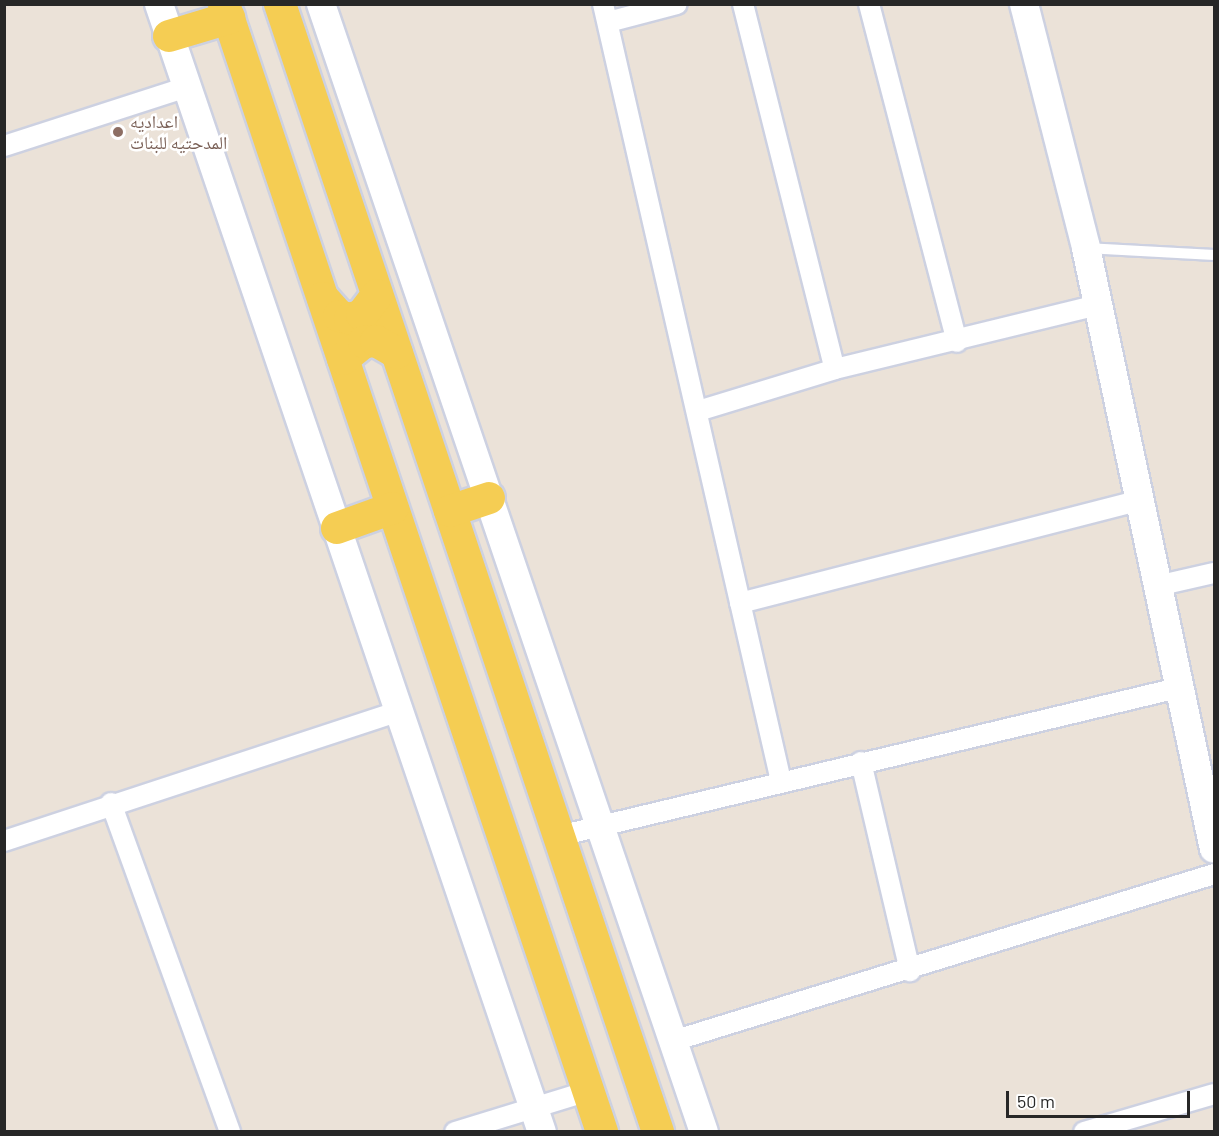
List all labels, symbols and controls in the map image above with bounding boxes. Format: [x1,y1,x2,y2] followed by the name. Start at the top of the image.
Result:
[130,111,227,154] place label: اعداديه المدحتيه للبنات
[111,125,125,139] marker: اعداديه المدحتيه للبنات
[1009,1079,1194,1117] scale bar
[1017,1090,1055,1112] text: 50 m

